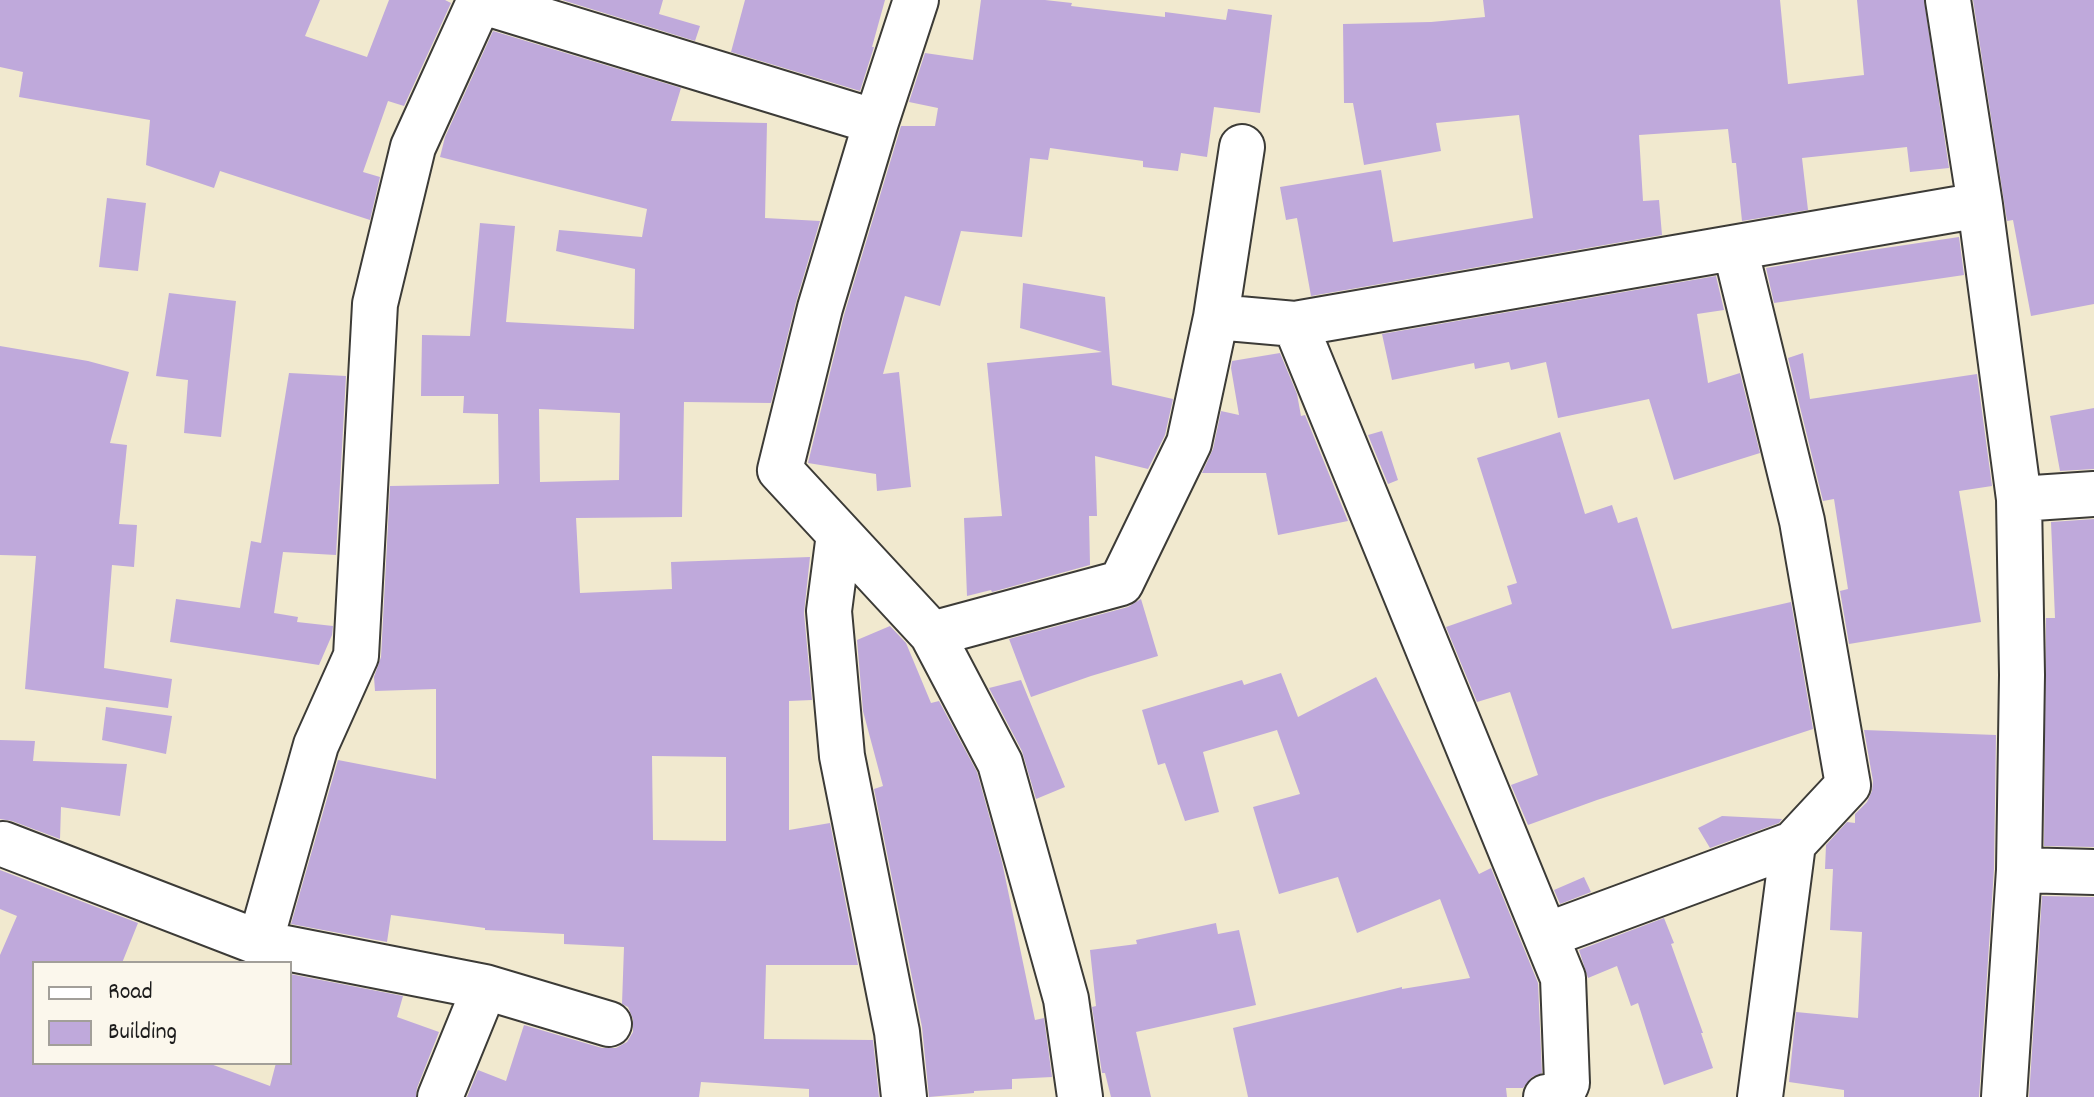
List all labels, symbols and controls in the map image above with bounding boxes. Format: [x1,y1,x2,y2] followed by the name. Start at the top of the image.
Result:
[32,961,292,1065] legend
[108,976,153,1010] text: Road
[108,1016,177,1050] text: Building

